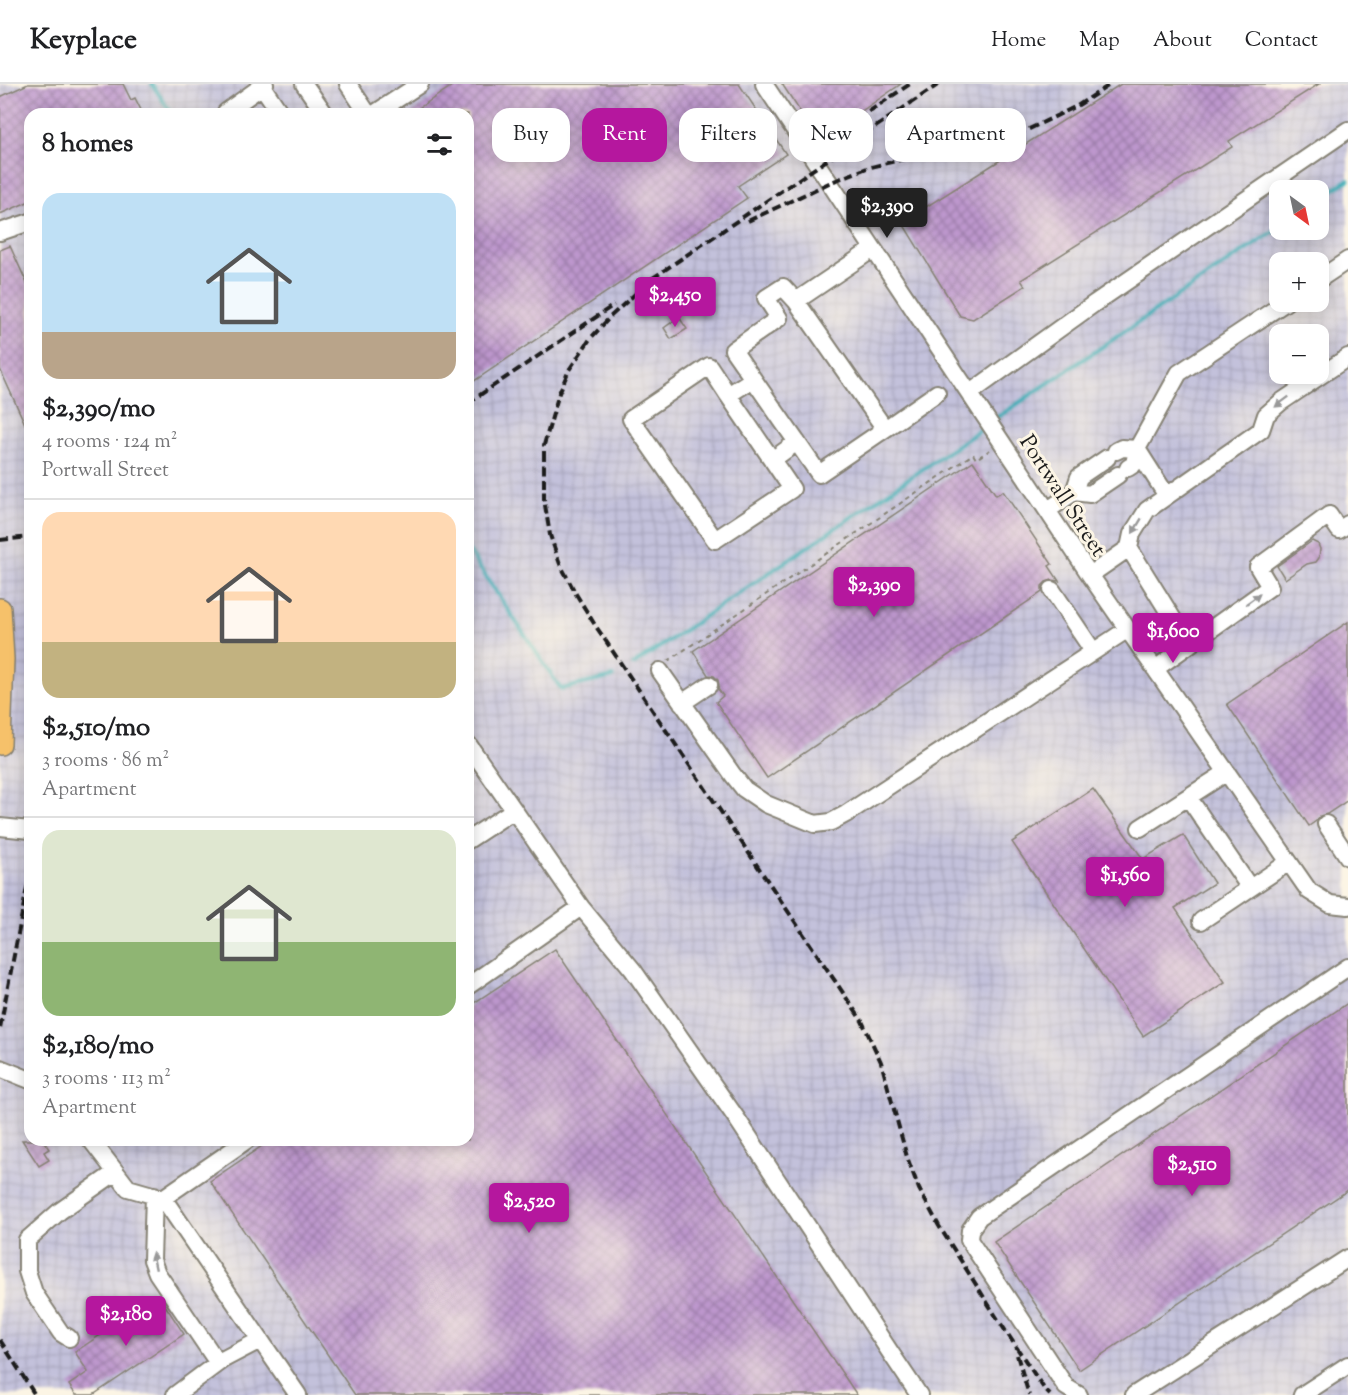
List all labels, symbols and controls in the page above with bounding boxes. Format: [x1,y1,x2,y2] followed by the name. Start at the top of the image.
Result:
[30,21,137,61] text: Keyplace
[991,26,1046,56] text: Home
[1079,26,1120,56] text: Map
[1153,26,1212,56] text: About
[1245,26,1318,56] text: Contact
[492,108,570,162] chip: Buy
[582,108,667,162] chip: Rent
[679,108,777,162] chip: Filters
[789,108,873,162] chip: New
[885,108,1026,162] chip: Apartment
[42,126,133,163] text: 8 homes
[423,128,456,161] icon: filters
[1269,180,1329,240] north arrow
[1269,180,1329,384] map controls
[838,188,936,239] pin: $2,390
[860,193,914,222] text: $2,390
[195,232,303,340] icon: home
[1269,252,1329,312] button: +
[626,277,724,328] pin: $2,450
[649,282,701,311] text: $2,450
[1269,324,1329,384] button: −
[42,391,155,428] text: $2,390/mo
[1275,396,1291,408] one-way arrow
[42,428,177,457] text: 4 rooms · 124 m²
[1010,429,1113,564] street label: Portwall Street
[42,457,169,486] text: Portwall Street
[1132,518,1142,535] one-way arrow
[195,551,303,659] icon: home
[825,567,923,618] pin: $2,390
[847,572,901,601] text: $2,390
[1245,593,1261,605] one-way arrow
[1124,613,1222,664] pin: $1,600
[1146,618,1200,647] text: $1,600
[42,710,150,747] text: $2,510/mo
[42,747,169,776] text: 3 rooms · 86 m²
[42,776,137,805] text: Apartment
[1076,857,1174,908] pin: $1,560
[1100,862,1150,891] text: $1,560
[195,869,303,977] icon: home
[42,1028,154,1065] text: $2,180/mo
[42,1065,171,1094] text: 3 rooms · 113 m²
[42,1094,137,1123] text: Apartment
[1143,1146,1241,1197] pin: $2,510
[1167,1151,1217,1180] text: $2,510
[480,1183,578,1234] pin: $2,520
[503,1188,555,1217] text: $2,520
[149,1251,158,1270] one-way arrow
[77,1296,175,1347] pin: $2,180
[100,1301,152,1330] text: $2,180

